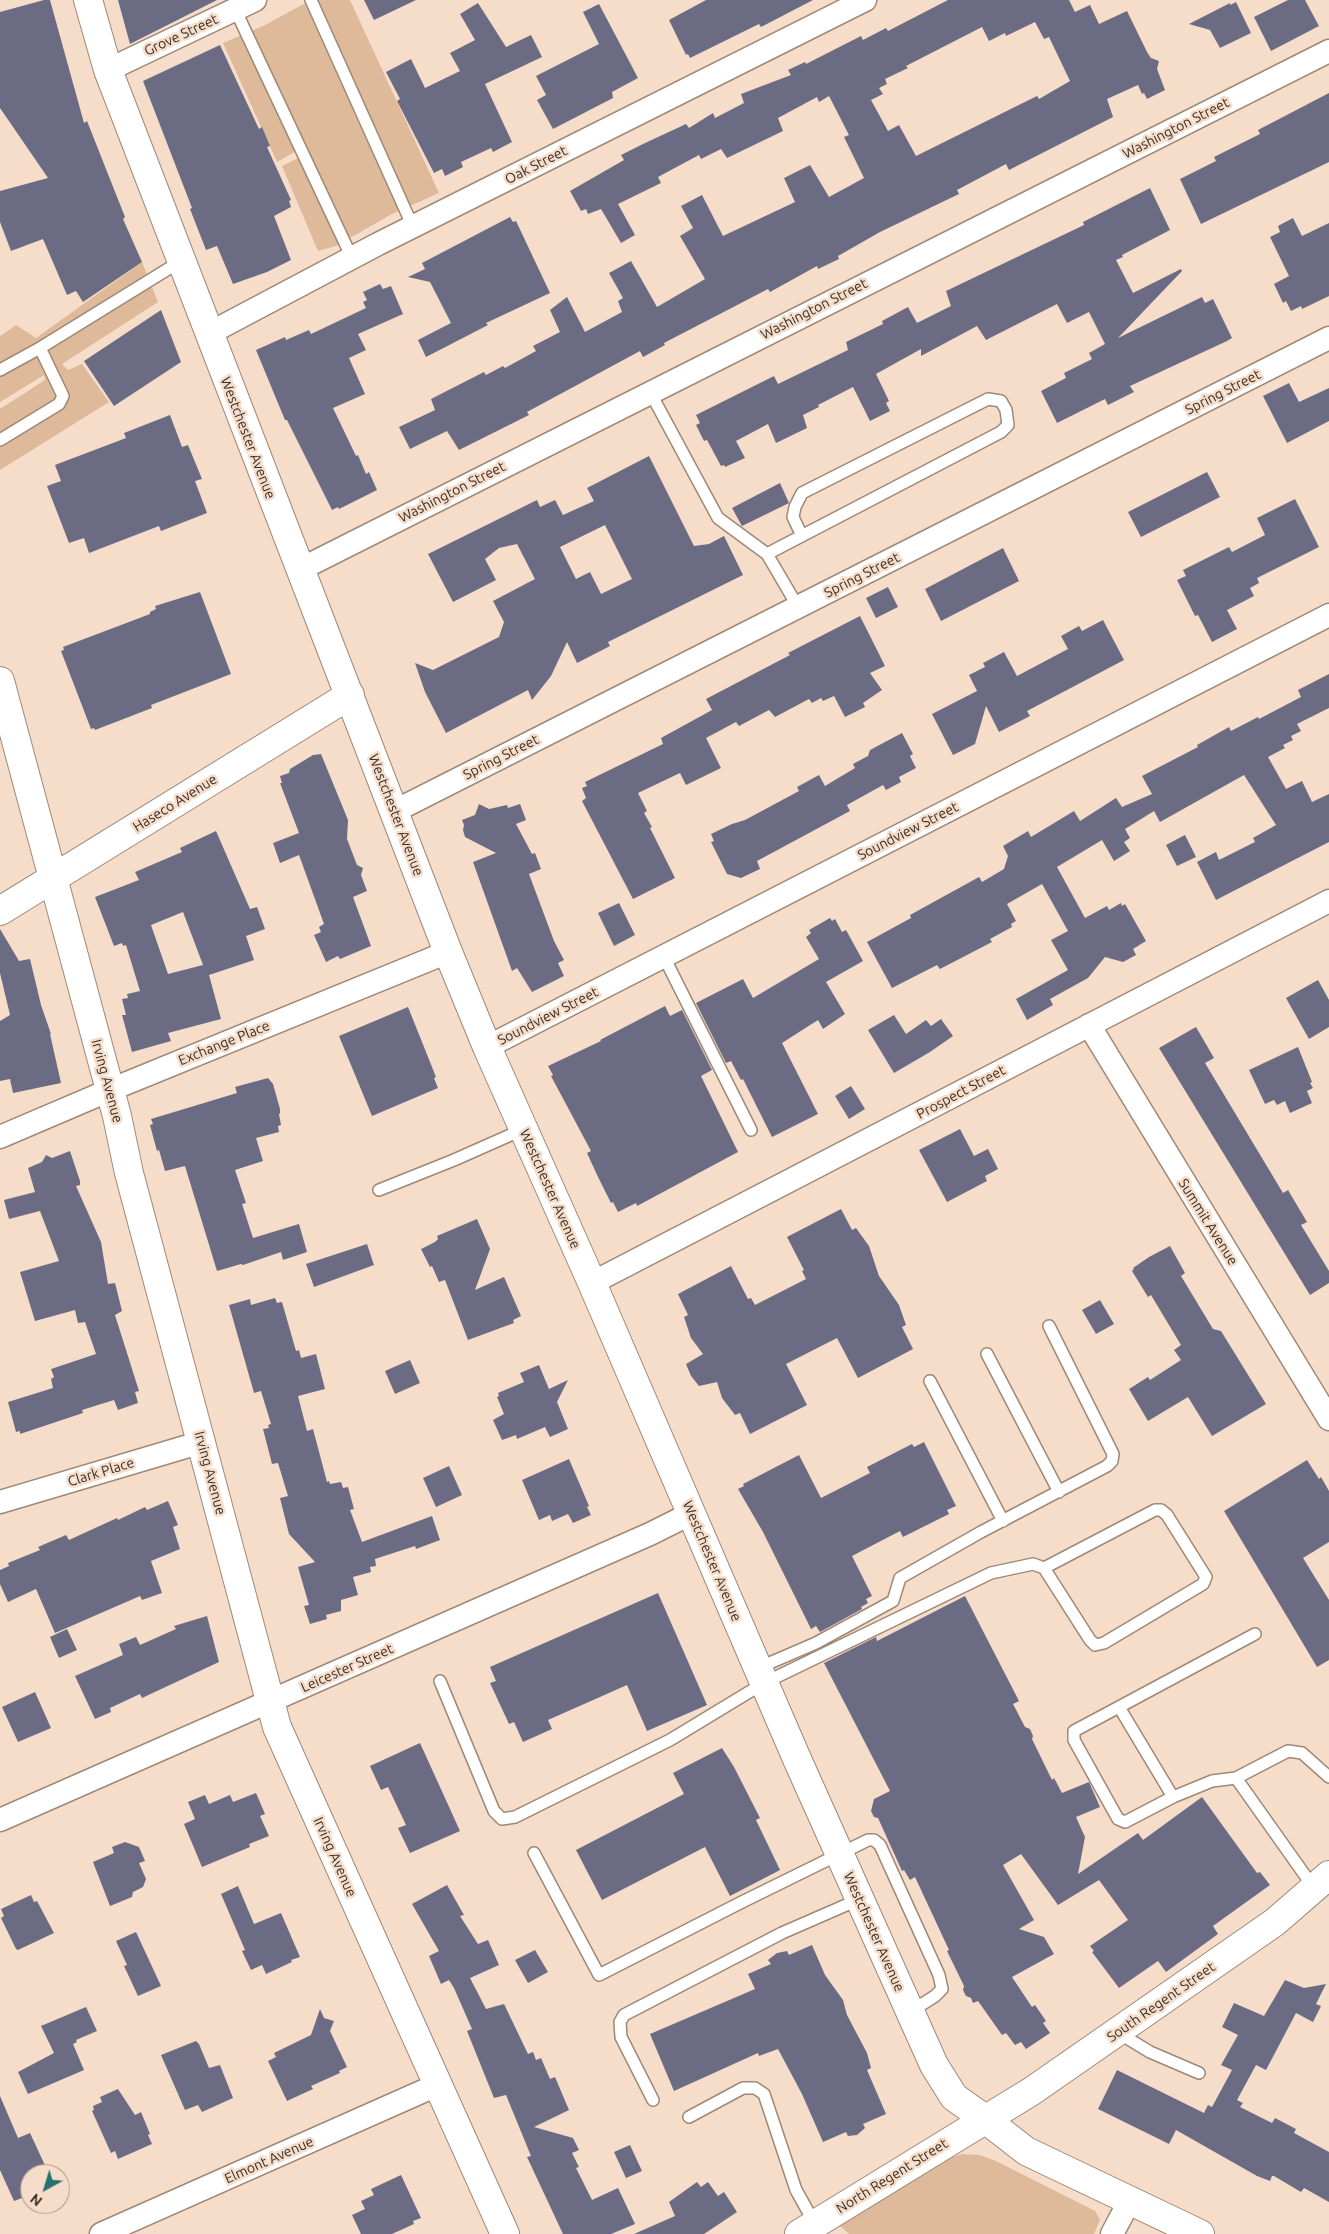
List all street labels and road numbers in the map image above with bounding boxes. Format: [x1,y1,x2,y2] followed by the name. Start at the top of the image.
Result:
[141,11,221,59] street label: Grove Street
[1120,94,1232,162] street label: Washington Street
[502,142,570,188] street label: Oak Street
[758,275,870,343] street label: Washington Street
[1182,366,1264,418] street label: Spring Street
[217,375,279,501] street label: Westchester Avenue
[396,458,508,526] street label: Washington Street
[821,549,903,601] street label: Spring Street
[460,731,542,783] street label: Spring Street
[365,752,427,878] street label: Westchester Avenue
[130,770,220,836] street label: Haseco Avenue
[855,798,961,864] street label: Soundview Street
[495,983,601,1049] street label: Soundview Street
[176,1017,272,1069] street label: Exchange Place
[88,1037,126,1125] street label: Irving Avenue
[914,1062,1008,1122] street label: Prospect Street
[516,1127,584,1251] street label: Westchester Avenue
[1175,1176,1241,1268] street label: Summit Avenue
[191,1429,229,1517] street label: Irving Avenue
[66,1454,136,1490] street label: Clark Place
[679,1498,745,1624] street label: Westchester Avenue
[298,1640,396,1696] street label: Leicester Street
[310,1814,360,1900] street label: Irving Avenue
[840,1870,908,1994] street label: Westchester Avenue
[1104,1958,1218,2046] street label: South Regent Street
[222,2133,316,2187] street label: Elmont Avenue
[833,2135,951,2217] street label: North Regent Street

